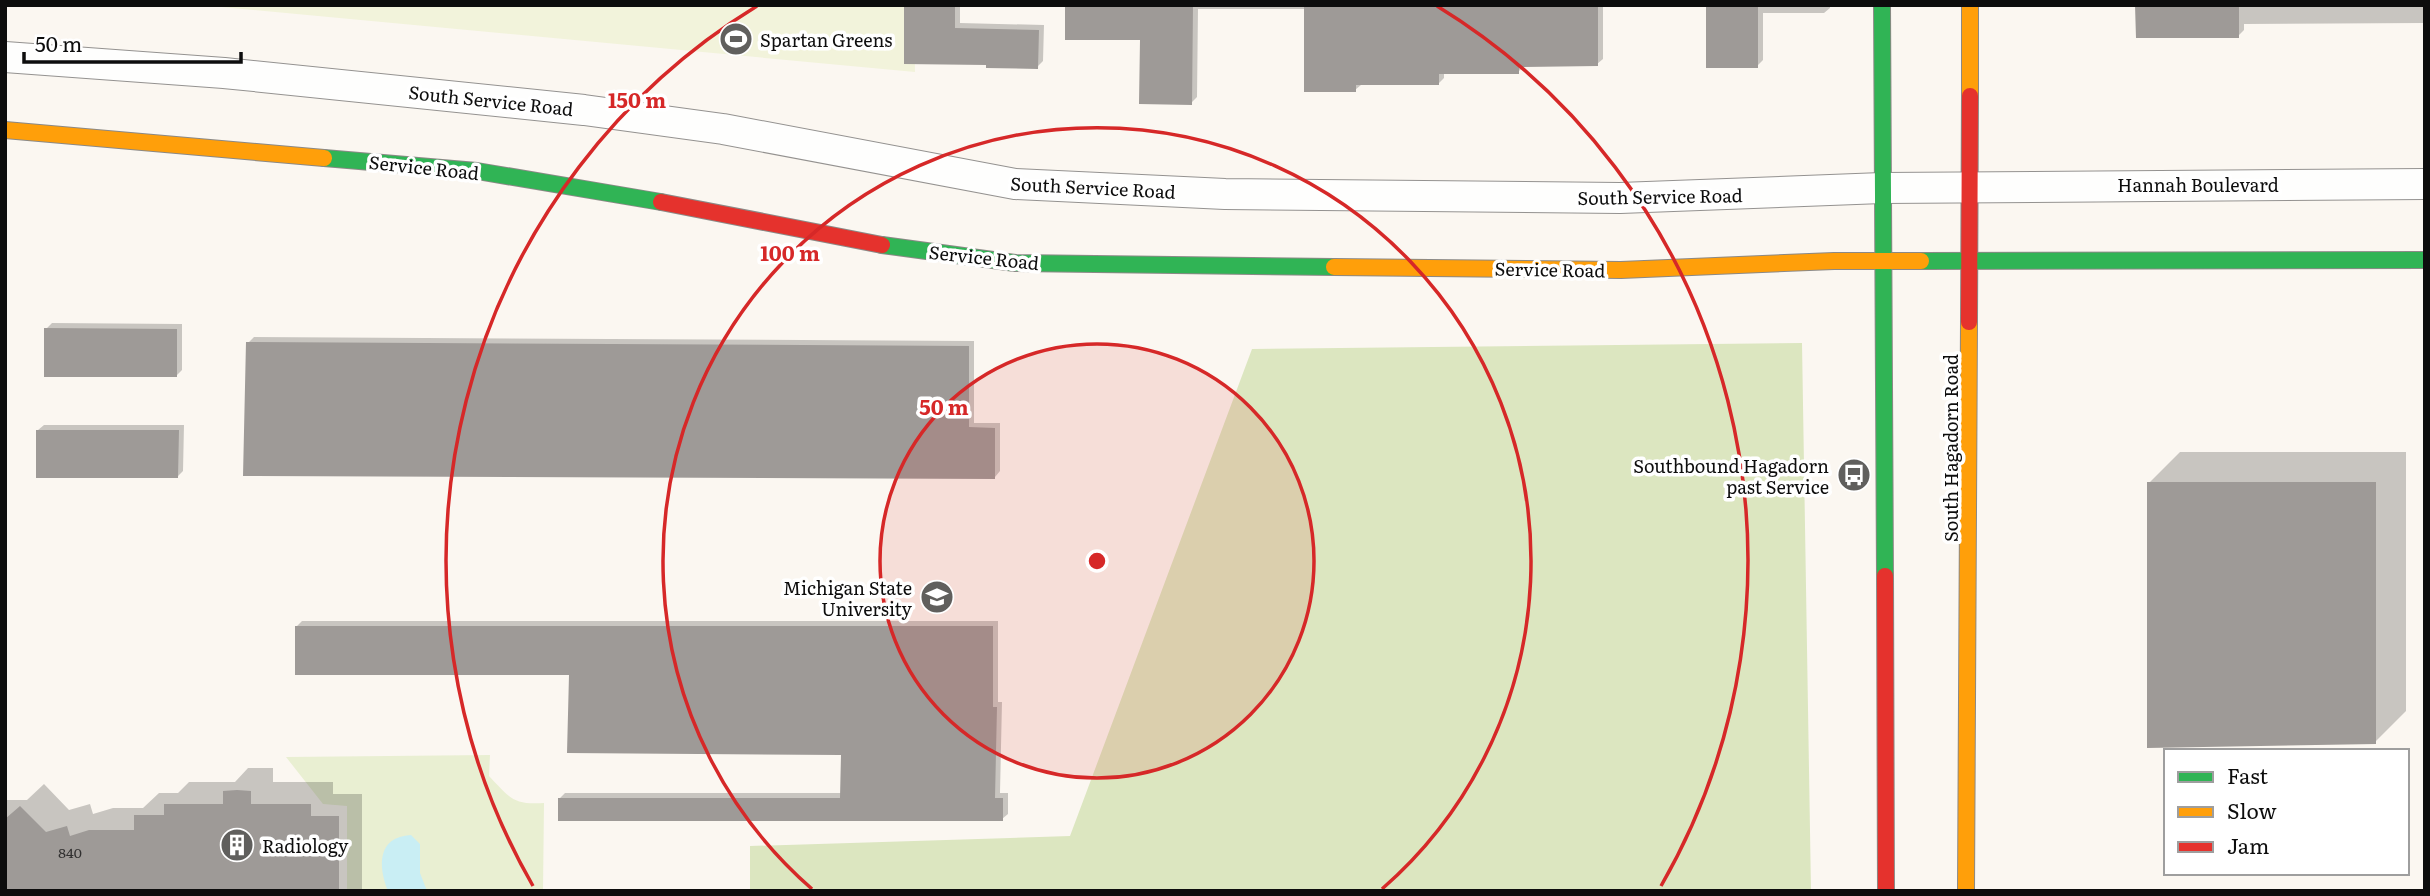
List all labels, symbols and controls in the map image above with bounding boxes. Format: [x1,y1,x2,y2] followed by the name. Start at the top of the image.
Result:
[717,20,755,58] sports icon: Spartan Greens
[24,21,242,65] scale bar
[760,26,892,53] place label: Spartan Greens
[35,27,82,58] text: 50 m
[407,78,575,122] street label: South Service Road
[608,83,666,114] text: 150 m
[368,148,480,186] street label: Service Road
[1010,169,1176,205] street label: South Service Road
[2117,171,2279,198] street label: Hannah Boulevard
[1577,181,1743,211] street label: South Service Road
[760,236,820,267] text: 100 m
[928,238,1040,276] street label: Service Road
[1494,255,1606,283] street label: Service Road
[1937,354,1964,542] street label: South Hagadorn Road
[919,390,969,421] text: 50 m
[1633,452,1829,500] place label: Southbound Hagadorn past Service
[1835,456,1873,494] bus stop icon: Southbound Hagadorn past Service
[1085,549,1109,573] centre of rings
[783,574,913,622] place label: Michigan State University
[918,578,956,616] school or university icon: Michigan State University
[2164,749,2409,875] legend
[2227,759,2268,790] text: Fast
[2227,794,2277,825] text: Slow
[218,826,256,864] building icon: Radiology
[2227,829,2269,860] text: Jam
[262,832,349,859] place label: Radiology
[58,842,82,862] house number: 840

